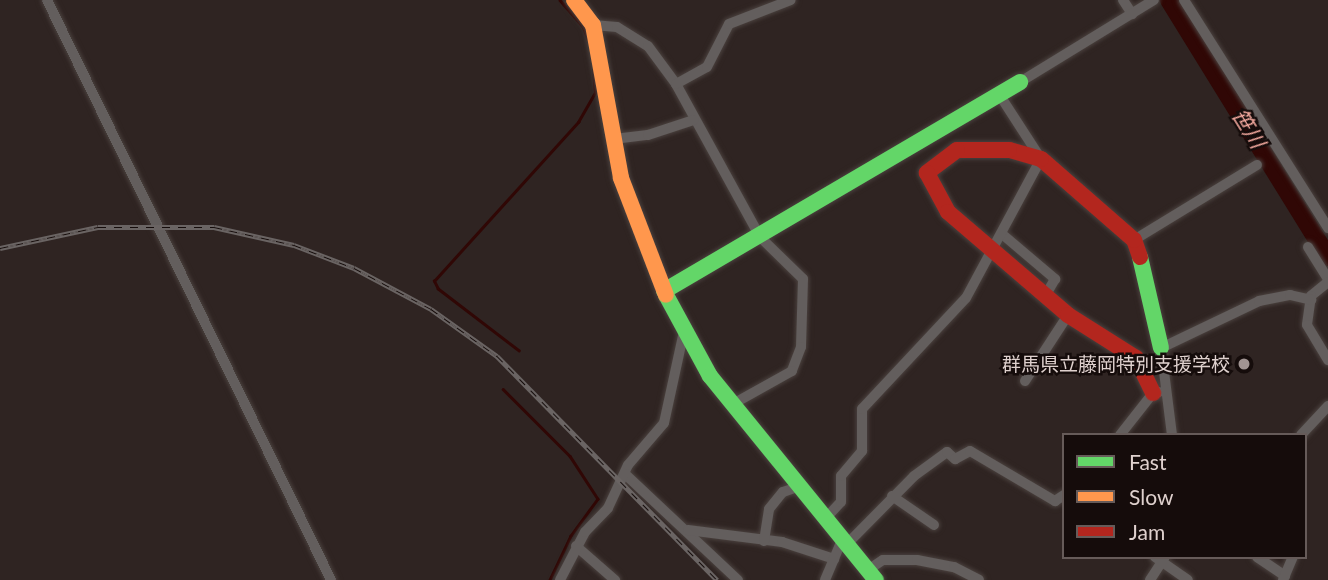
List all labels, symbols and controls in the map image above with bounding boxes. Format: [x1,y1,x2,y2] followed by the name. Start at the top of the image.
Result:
[1227,104,1271,152] water label: 笹川
[1002,353,1230,375] place label: 群馬県立藤岡特別支援学校
[1236,356,1252,372] marker: 群馬県立藤岡特別支援学校
[1062,433,1307,559] legend
[1129,449,1166,474] text: Fast
[1129,484,1173,509] text: Slow
[1129,519,1165,544] text: Jam

